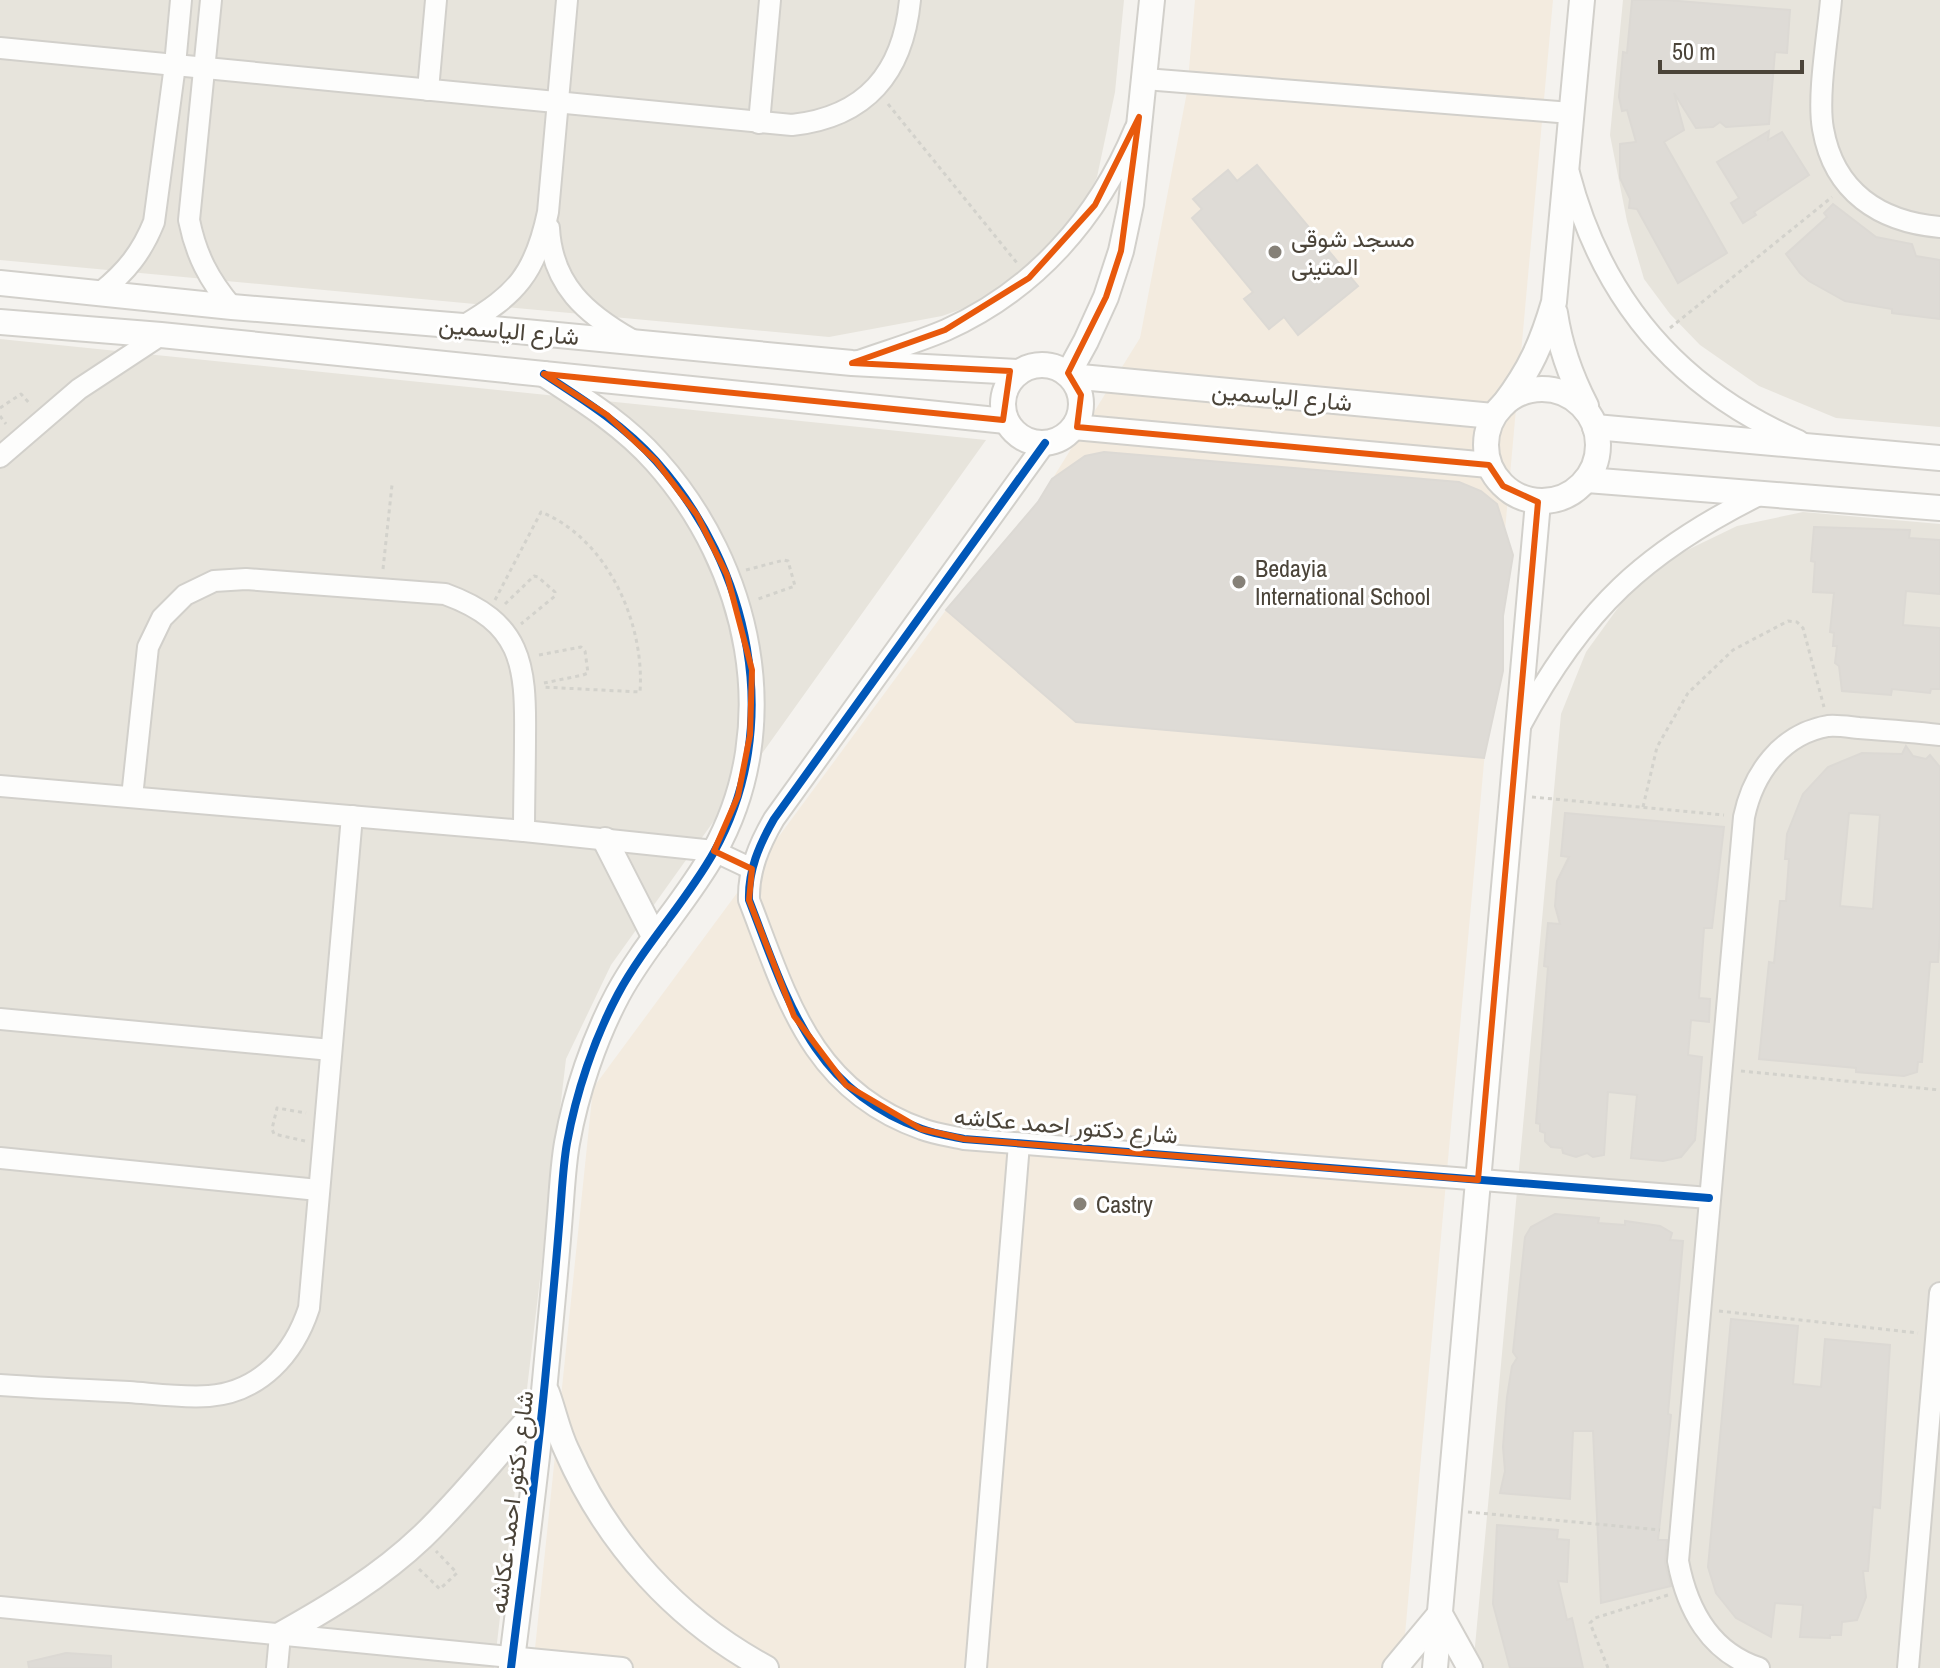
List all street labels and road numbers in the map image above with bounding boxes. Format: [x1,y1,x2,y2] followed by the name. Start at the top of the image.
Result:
[437,308,580,353] street label: شارع الياسمين
[1210,374,1353,419] street label: شارع الياسمين
[953,1099,1179,1152] street label: شارع دكتور احمد عكاشه
[481,1389,542,1616] street label: شارع دكتور احمد عكاشه

